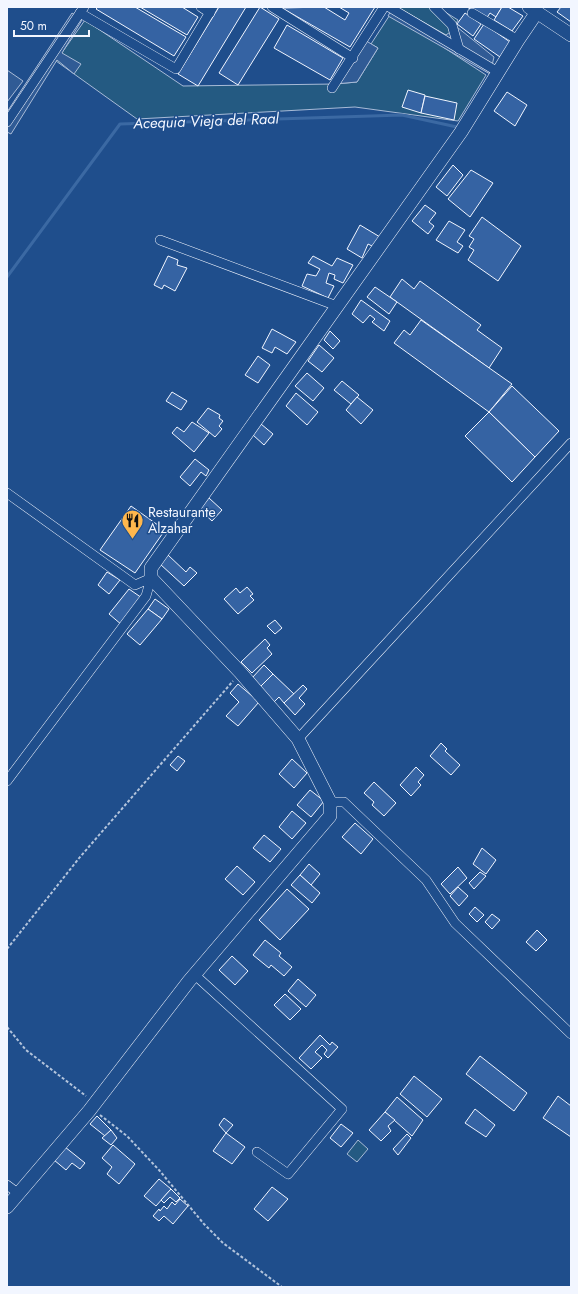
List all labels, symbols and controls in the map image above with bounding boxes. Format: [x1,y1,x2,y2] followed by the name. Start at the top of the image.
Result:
[14,12,89,38] scale bar
[20,17,47,35] text: 50 m
[132,107,280,135] water label: Acequia Vieja del Raal
[148,502,216,538] place label: Restaurante Alzahar
[120,507,146,540] restaurant icon: Restaurante Alzahar

